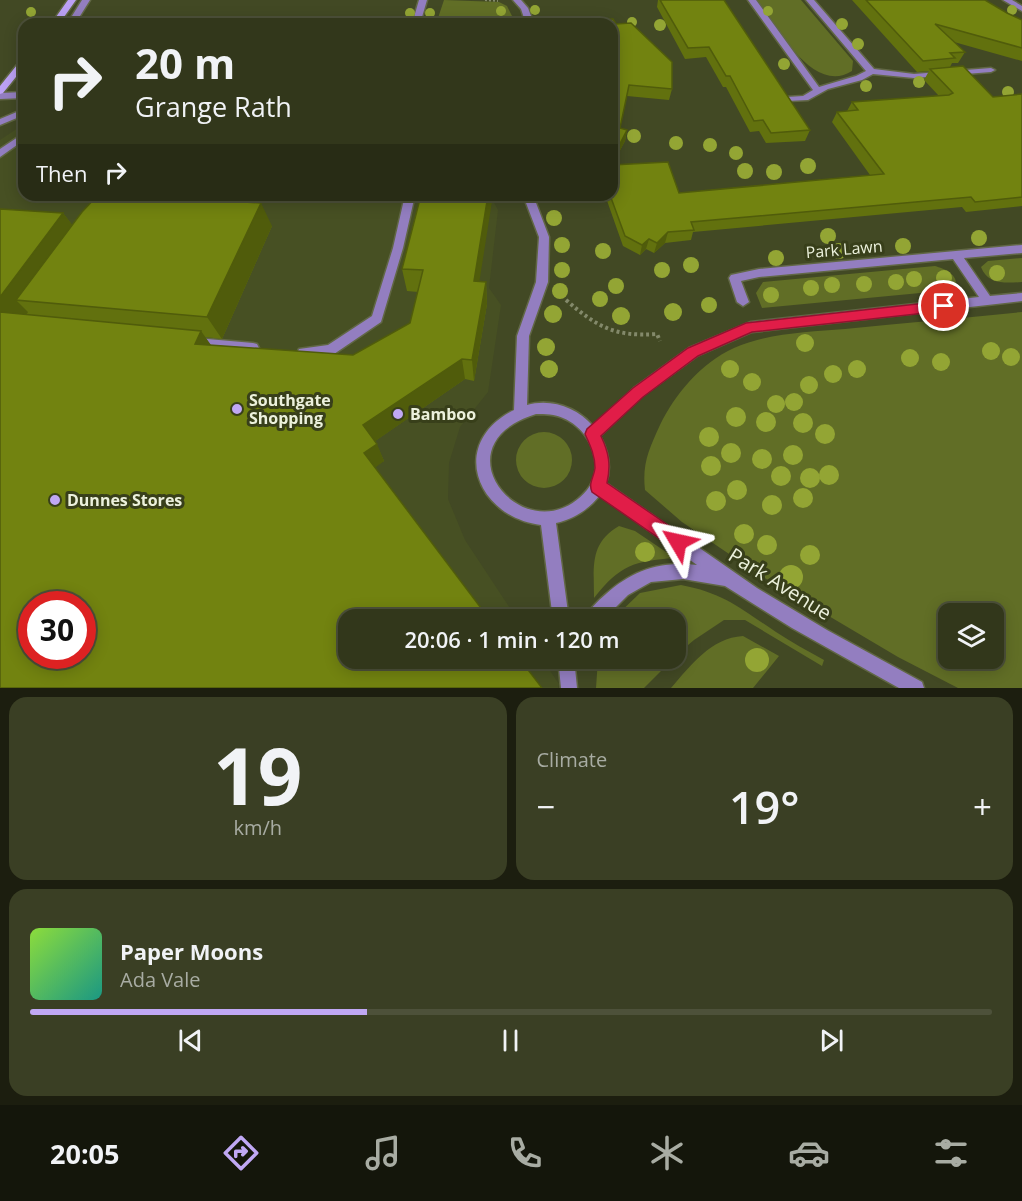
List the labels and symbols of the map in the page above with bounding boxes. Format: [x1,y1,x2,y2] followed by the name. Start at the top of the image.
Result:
[805,235,883,263] street label: Park Lawn
[918,280,969,331] pin
[249,389,331,429] place label: Southgate Shopping
[230,402,244,416] marker: Southgate Shopping
[410,403,476,425] place label: Bamboo
[391,407,405,421] marker: Bamboo
[67,489,182,511] place label: Dunnes Stores
[48,493,62,507] marker: Dunnes Stores
[646,510,710,574] position arrow
[724,541,837,626] street label: Park Avenue
[18,591,96,669] speed limit sign: 30

